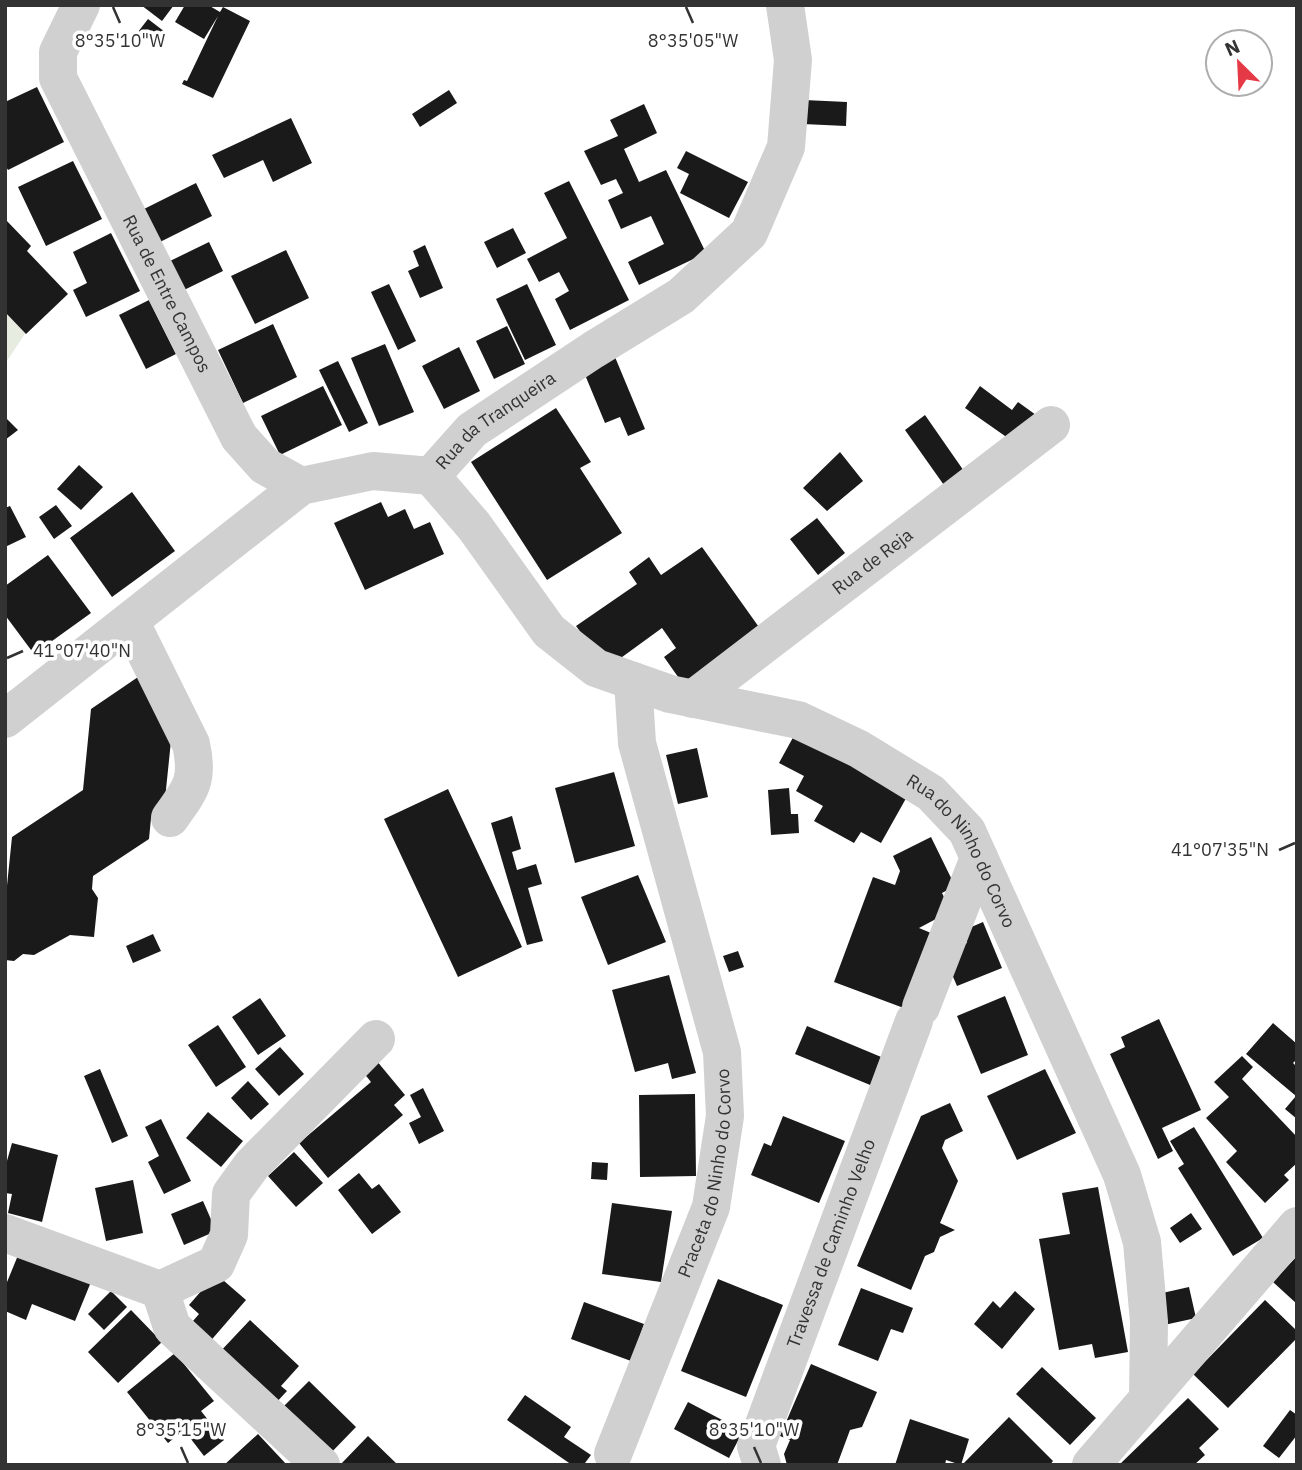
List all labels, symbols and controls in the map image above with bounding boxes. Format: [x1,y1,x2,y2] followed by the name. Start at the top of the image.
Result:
[1204,28,1274,98] north arrow
[75,29,165,52] text: 8°35'10"W
[648,29,738,52] text: 8°35'05"W
[1221,34,1243,61] text: N
[118,211,217,376] street label: Rua de Entre Campos
[430,366,560,474] street label: Rua da Tranqueira
[827,523,917,599] street label: Rua de Reja
[33,639,131,662] text: 41°07'40"N
[902,769,1021,931] street label: Rua do Ninho do Corvo
[1171,838,1269,861] text: 41°07'35"N
[672,1068,736,1281] street label: Praceta do Ninho do Corvo
[781,1135,880,1351] street label: Travessa de Caminho Velho
[136,1418,226,1441] text: 8°35'15"W
[709,1418,799,1441] text: 8°35'10"W

